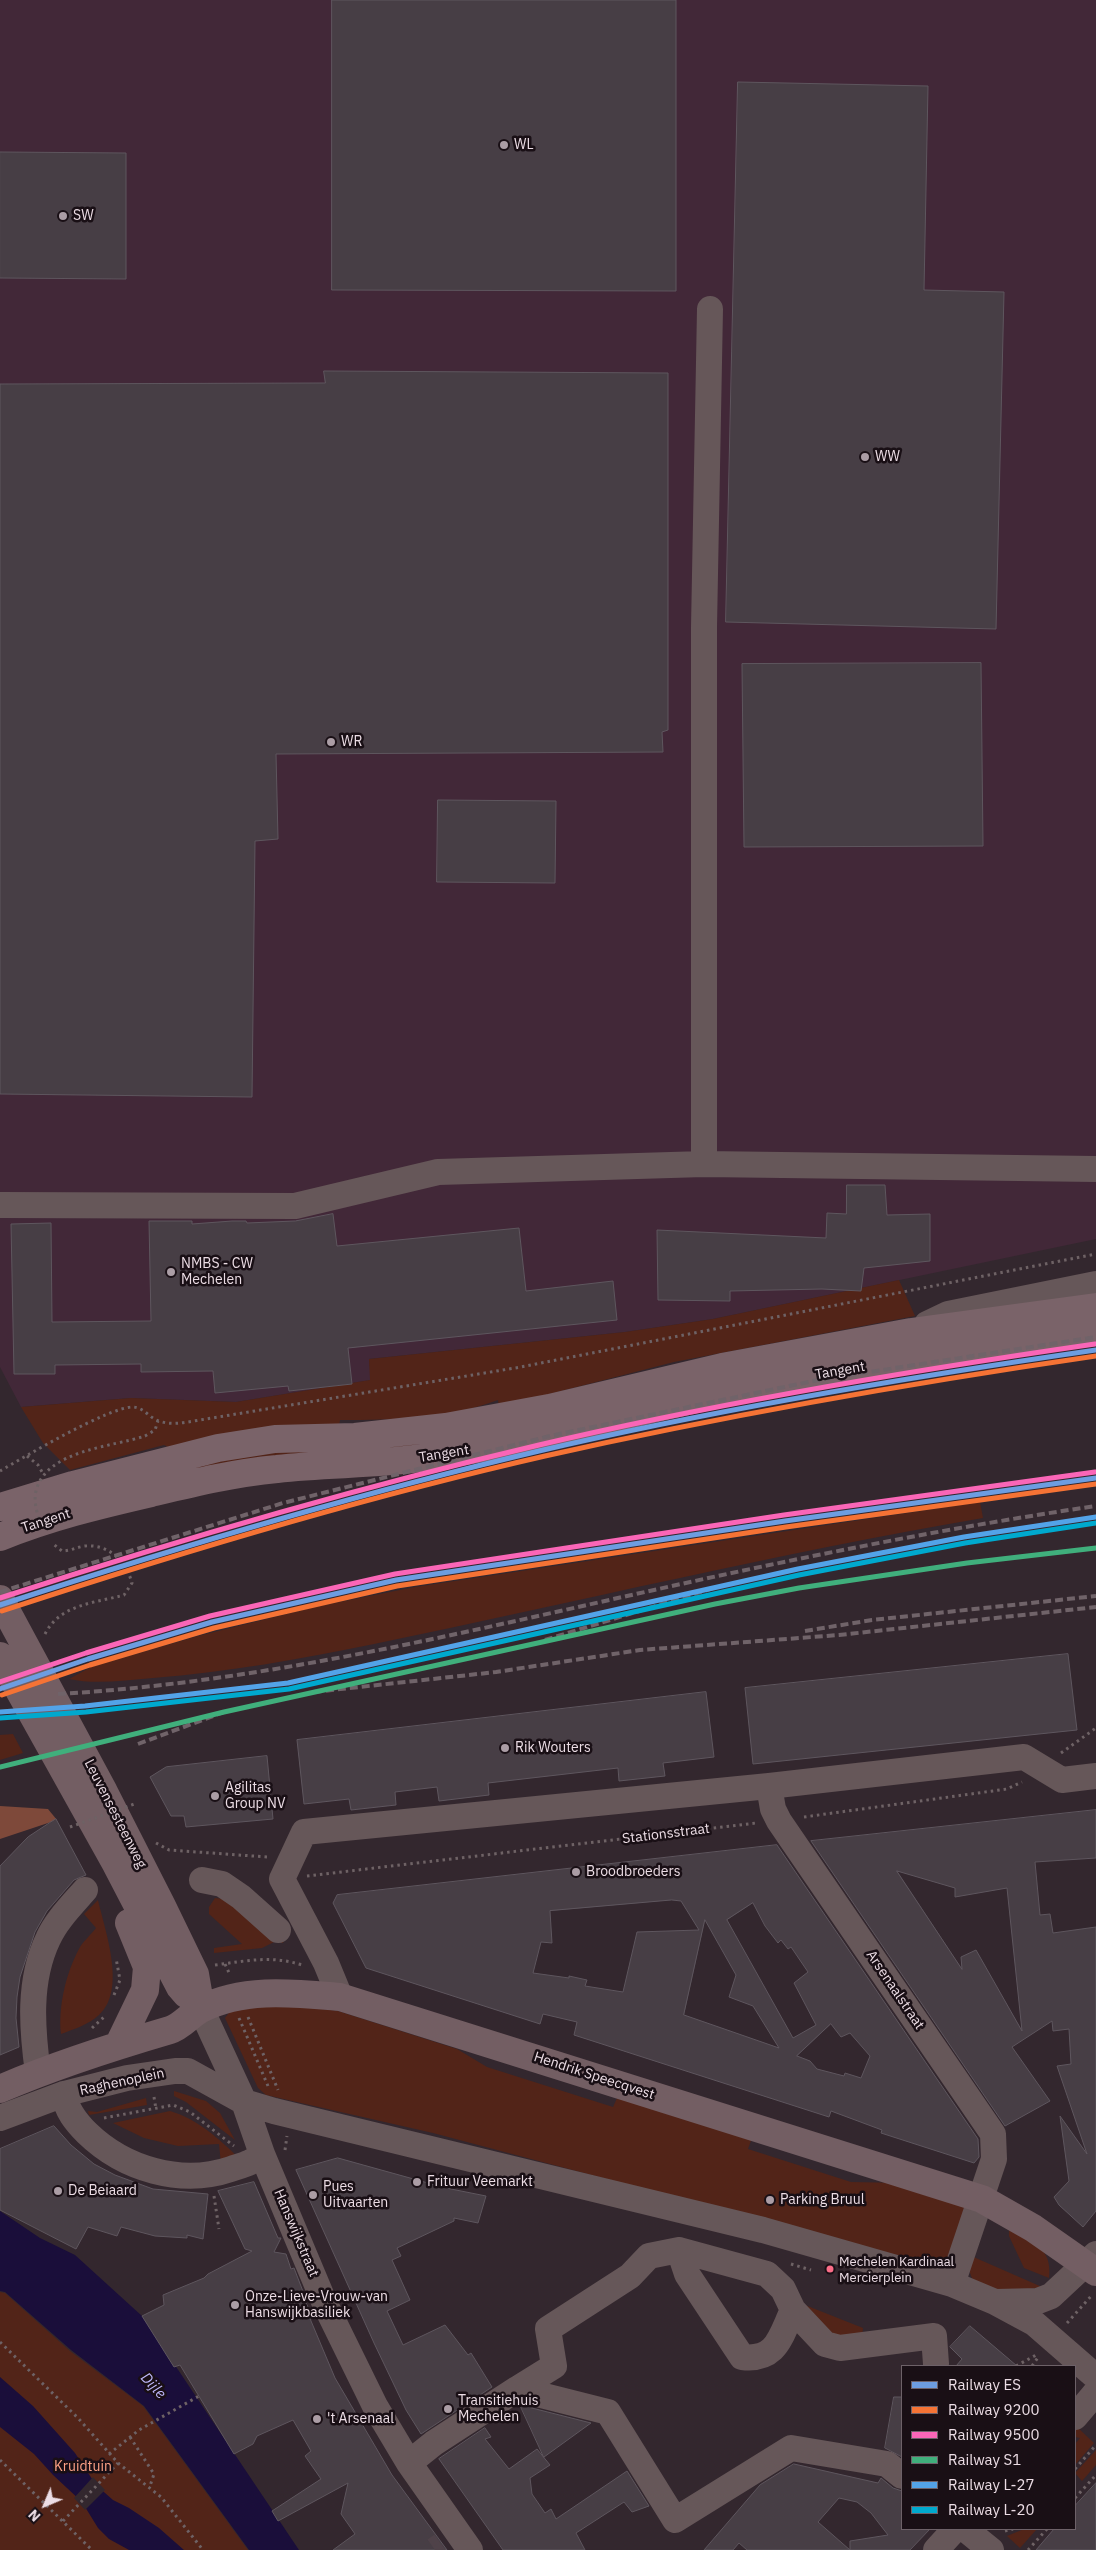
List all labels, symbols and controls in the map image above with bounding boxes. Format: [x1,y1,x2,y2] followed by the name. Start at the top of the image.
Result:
[514,137,533,153] place label: WL
[498,139,510,151] marker: WL
[73,208,94,224] place label: SW
[57,210,69,222] marker: SW
[875,449,900,465] place label: WW
[859,451,871,463] marker: WW
[341,734,362,750] place label: WR
[325,736,337,748] marker: WR
[181,1256,253,1288] place label: NMBS - CW Mechelen
[165,1266,177,1278] marker: NMBS - CW Mechelen
[814,1358,866,1384] street label: Tangent
[418,1442,470,1466] street label: Tangent
[19,1505,73,1537] street label: Tangent
[515,1740,591,1756] place label: Rik Wouters
[499,1742,511,1754] marker: Rik Wouters
[80,1757,150,1871] street label: Leuvensesteenweg
[225,1780,285,1812] place label: Agilitas Group NV
[209,1790,221,1802] marker: Agilitas Group NV
[621,1820,711,1848] street label: Stationsstraat
[586,1864,680,1880] place label: Broodbroeders
[570,1866,582,1878] marker: Broodbroeders
[862,1947,928,2033] street label: Arsenaalstraat
[532,2049,656,2103] street label: Hendrik Speecqvest
[78,2065,166,2099] street label: Raghenoplein
[427,2174,533,2190] place label: Frituur Veemarkt
[411,2176,423,2188] marker: Frituur Veemarkt
[323,2179,388,2212] place label: Pues Uitvaarten
[68,2183,137,2199] place label: De Beiaard
[52,2185,64,2197] marker: De Beiaard
[270,2187,322,2279] street label: Hanswijkstraat
[307,2189,319,2201] marker: Pues Uitvaarten
[780,2192,864,2208] place label: Parking Bruul
[764,2194,776,2206] marker: Parking Bruul
[839,2254,954,2285] place label: Mechelen Kardinaal Mercierplein
[825,2264,835,2274] marker: Mechelen Kardinaal Mercierplein
[245,2289,388,2322] place label: Onze-Lieve-Vrouw-van Hanswijkbasiliek
[229,2299,241,2311] marker: Onze-Lieve-Vrouw-van Hanswijkbasiliek
[901,2365,1076,2530] legend
[136,2369,170,2403] water label: Dijle
[948,2375,1021,2394] text: Railway ES
[458,2393,539,2426] place label: Transitiehuis Mechelen
[948,2400,1040,2419] text: Railway 9200
[442,2403,454,2415] marker: Transitiehuis Mechelen
[327,2411,394,2427] place label: 't Arsenaal
[311,2413,323,2425] marker: 't Arsenaal
[948,2425,1040,2444] text: Railway 9500
[948,2450,1021,2469] text: Railway S1
[54,2459,112,2475] park label: Kruidtuin
[948,2475,1034,2494] text: Railway L-27
[20,2480,70,2530] north arrow
[948,2500,1034,2519] text: Railway L-20
[24,2506,44,2526] text: N

